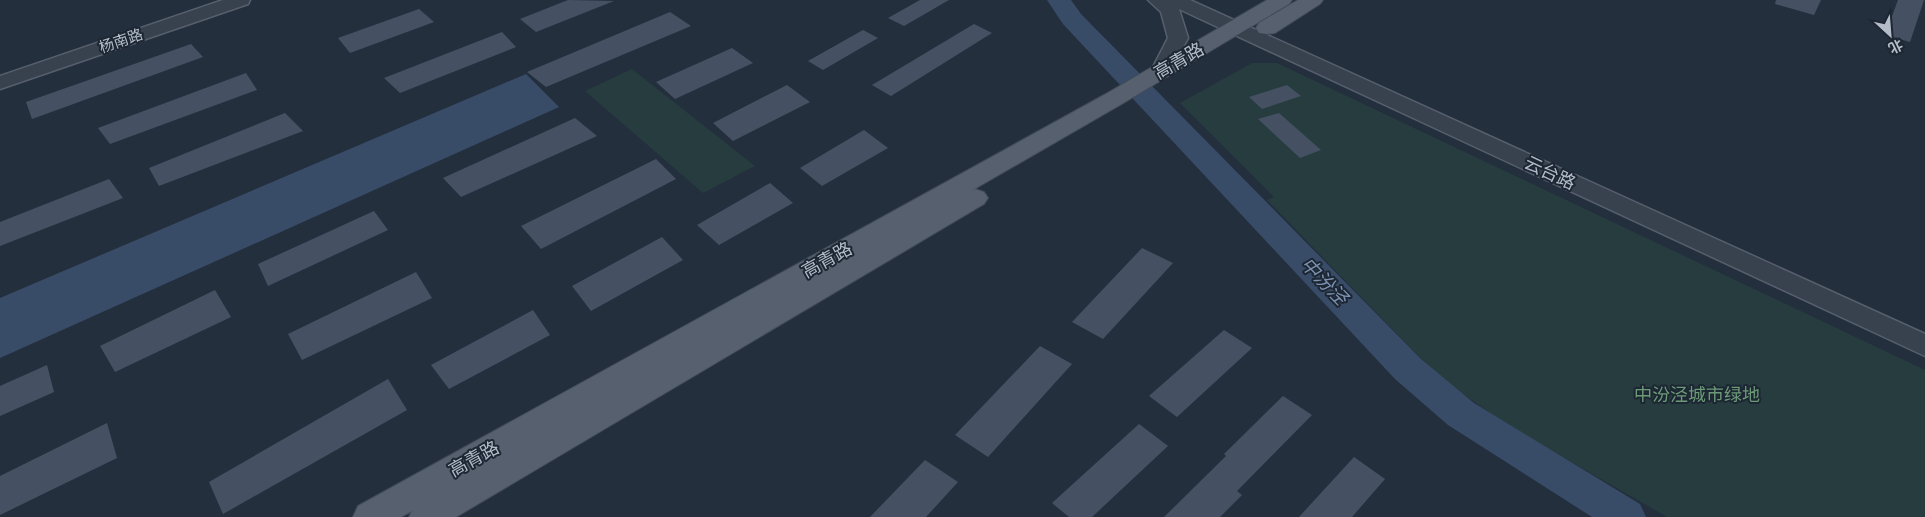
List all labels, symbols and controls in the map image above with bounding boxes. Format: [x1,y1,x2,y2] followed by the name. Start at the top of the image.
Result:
[1865,10,1915,60] north arrow
[96,24,146,58] street label: 杨南路
[1885,36,1906,58] text: 北
[1150,37,1208,85] street label: 高青路
[1520,151,1580,195] street label: 云台路
[798,236,856,284] street label: 高青路
[1295,252,1354,312] water label: 中汾泾
[1634,383,1760,407] park label: 中汾泾城市绿地
[445,435,503,483] street label: 高青路

